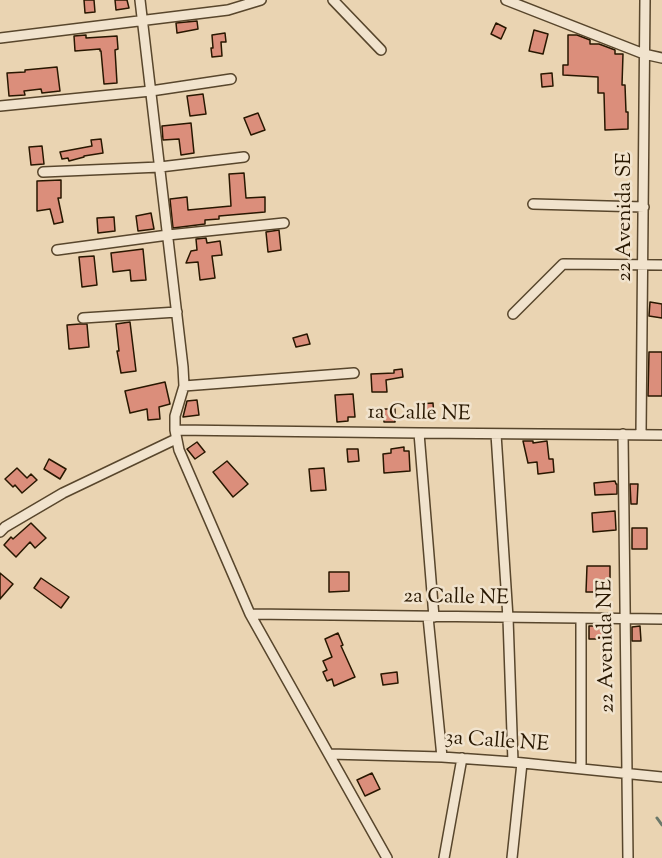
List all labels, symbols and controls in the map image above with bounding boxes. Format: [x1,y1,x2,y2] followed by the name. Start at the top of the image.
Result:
[613,152,639,282] street label: 22 Avenida SE
[367,402,471,428] street label: 1a Calle NE
[594,579,622,713] street label: 22 Avenida NE
[403,585,509,613] street label: 2a Calle NE
[444,727,550,759] street label: 3a Calle NE

